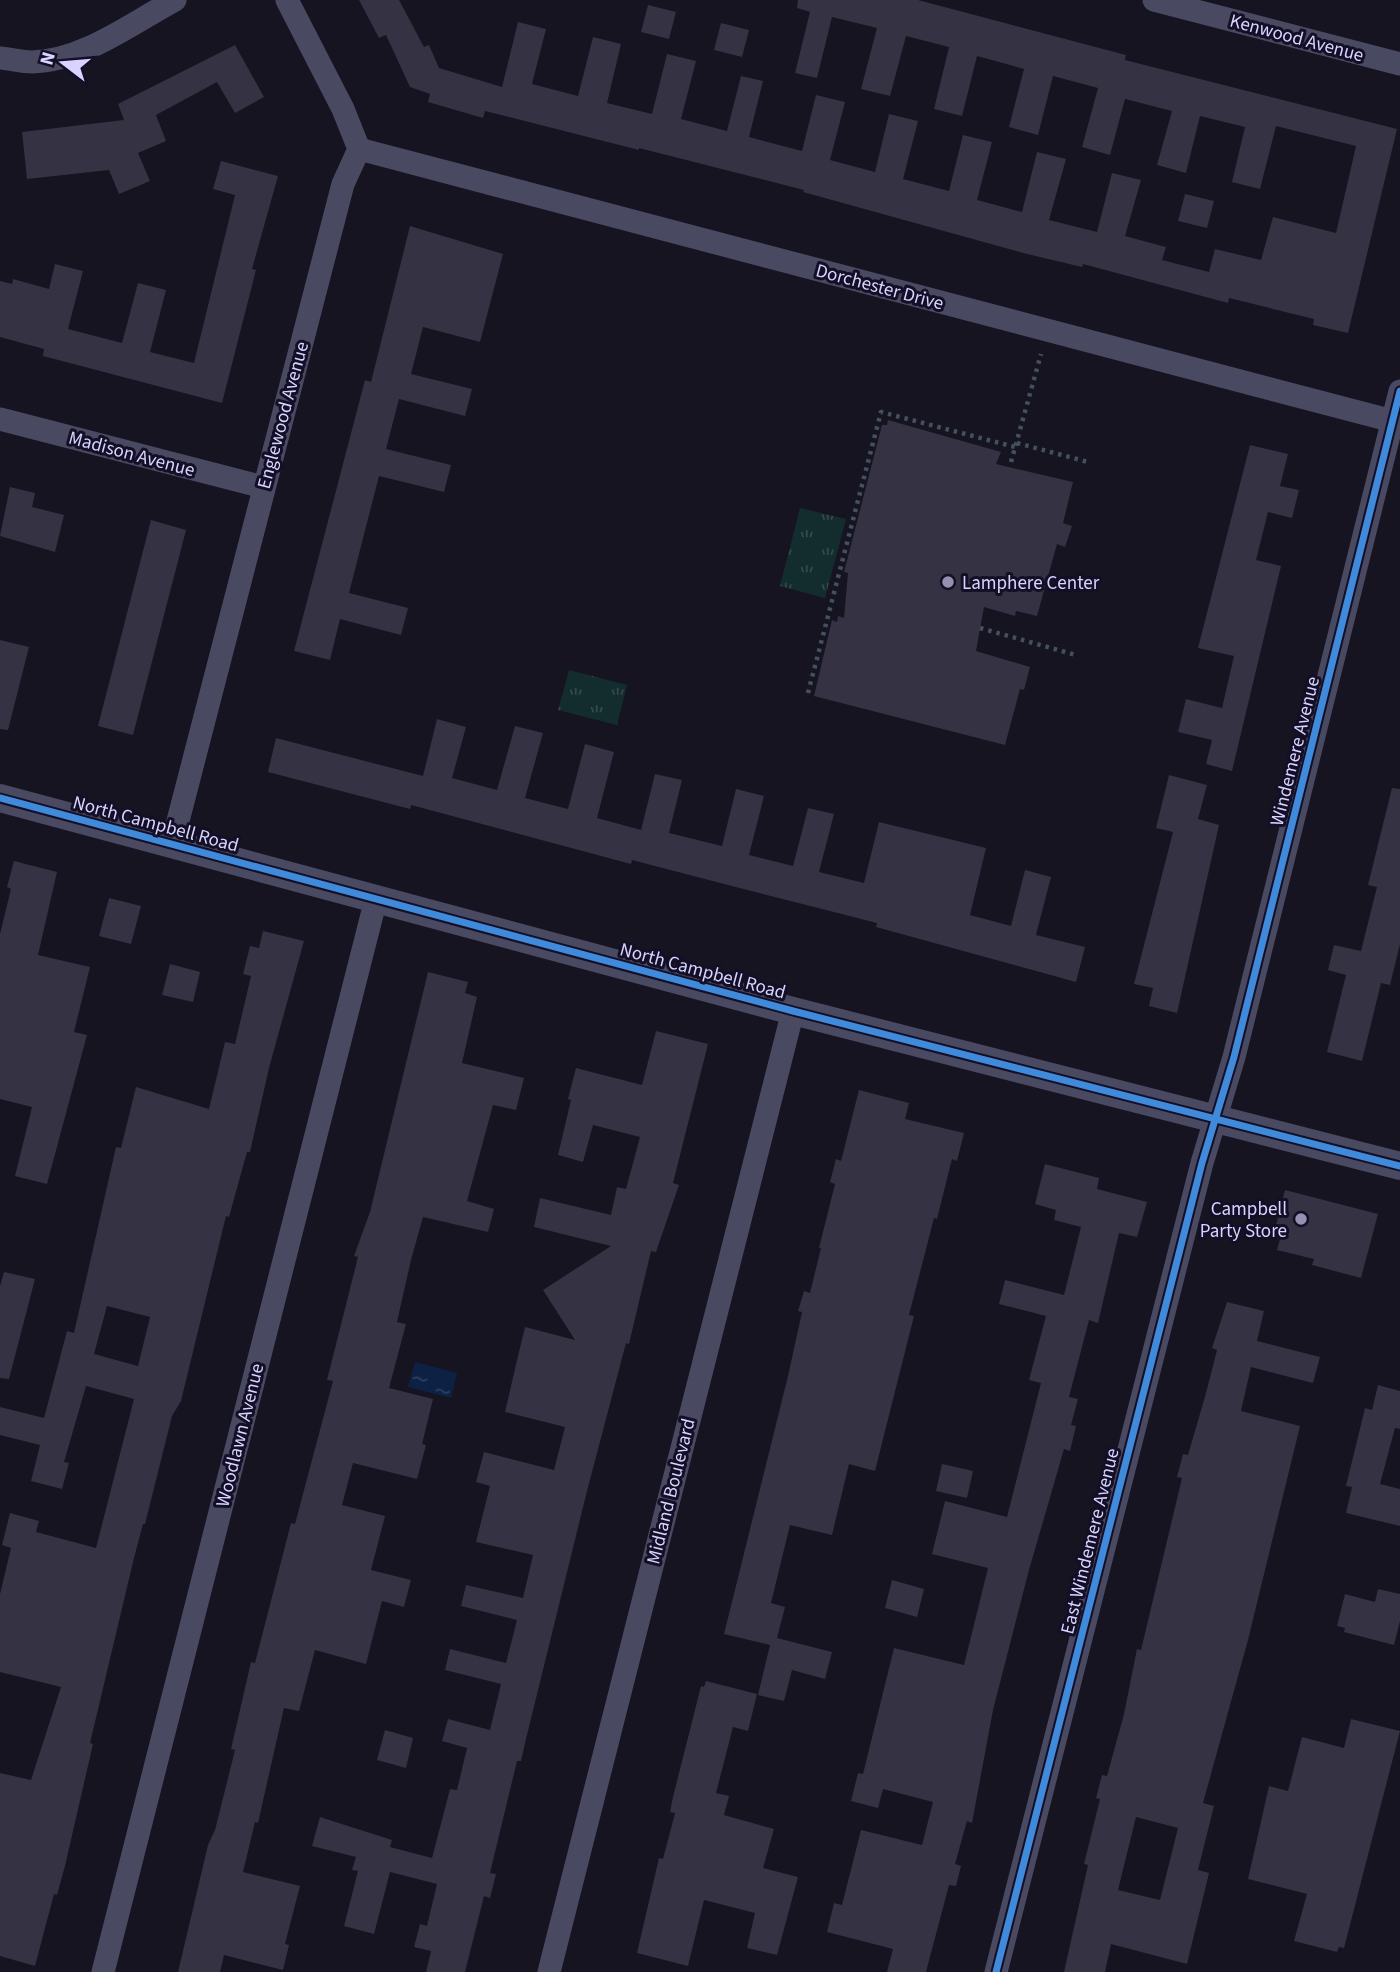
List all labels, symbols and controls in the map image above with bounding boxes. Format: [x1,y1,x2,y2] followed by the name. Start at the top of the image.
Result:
[1227,8,1367,69] street label: Kenwood Avenue
[28,28,98,98] north arrow
[33,49,63,69] text: N
[813,257,947,318] street label: Dorchester Drive
[251,339,316,492] street label: Englewood Avenue
[66,425,198,484] street label: Madison Avenue
[962,570,1100,597] place label: Lamphere Center
[940,574,956,590] marker: Lamphere Center
[1264,674,1327,829] street label: Windemere Avenue
[70,789,242,860] street label: North Campbell Road
[617,936,789,1007] street label: North Campbell Road
[1200,1196,1287,1245] place label: Campbell Party Store
[1293,1211,1309,1227] marker: Campbell Party Store
[210,1361,271,1510] street label: Woodlawn Avenue
[640,1416,703,1567] street label: Midland Boulevard
[1054,1446,1127,1637] street label: East Windemere Avenue

